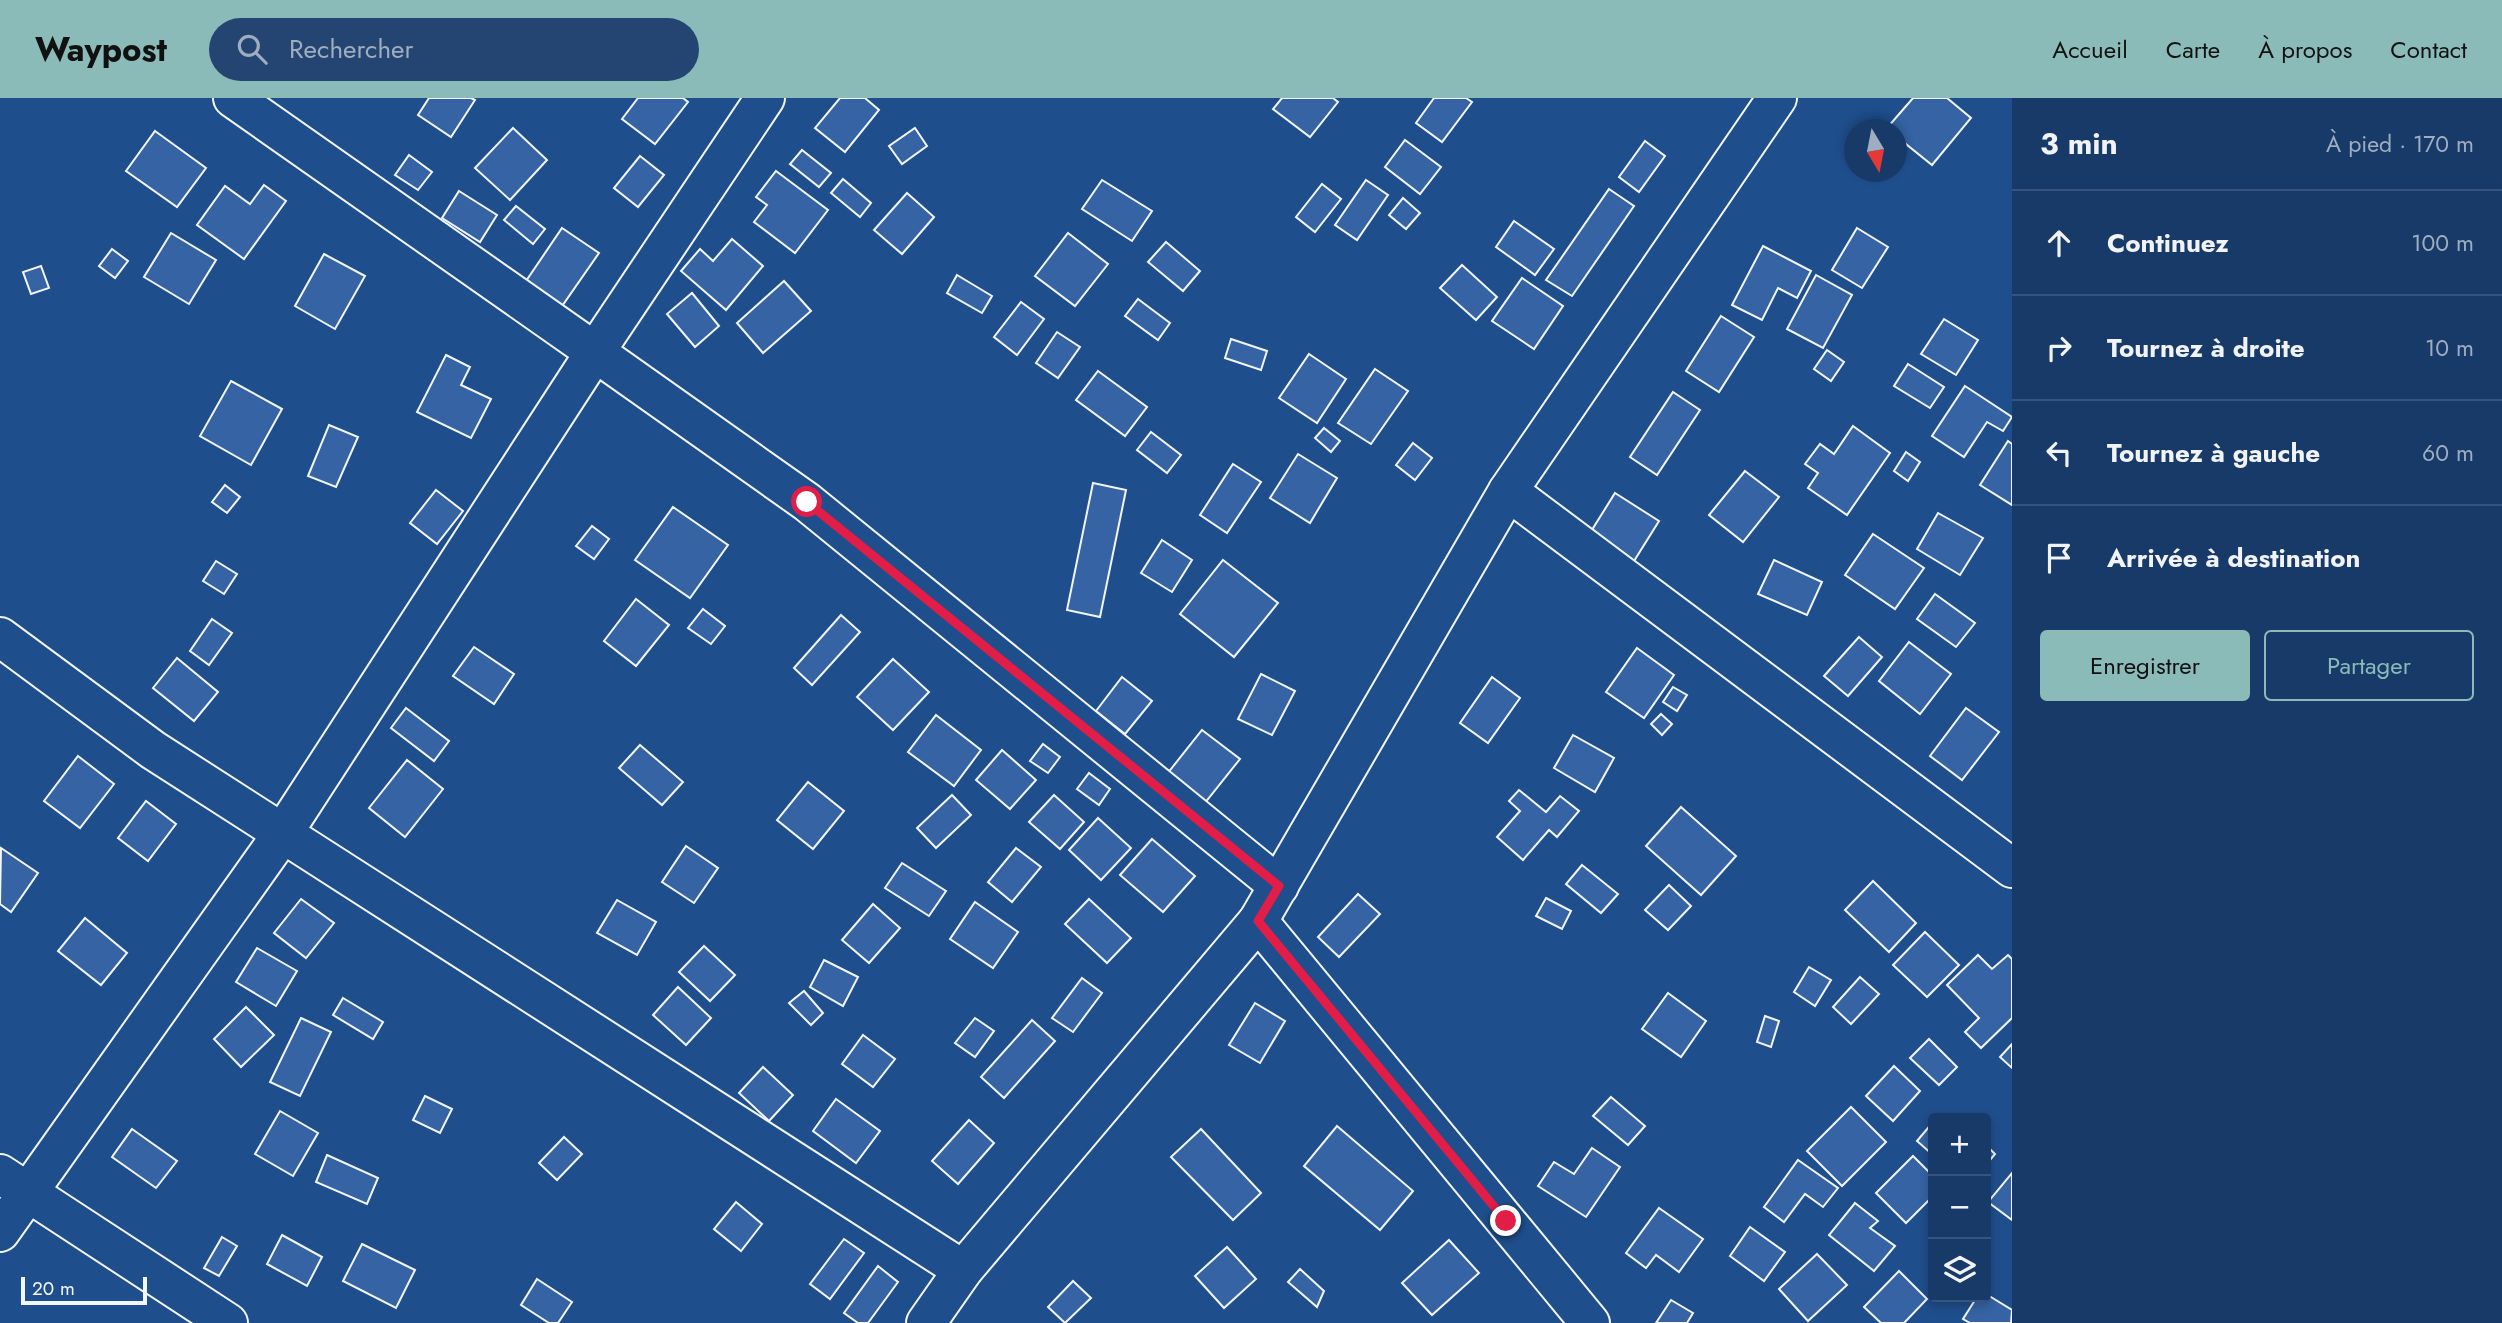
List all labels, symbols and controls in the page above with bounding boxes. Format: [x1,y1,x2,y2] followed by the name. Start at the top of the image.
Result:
[209,18,699,81] search box
[35,26,167,73] text: Waypost
[233,30,271,68] icon: search
[289,30,413,68] text: Rechercher
[2052,32,2128,67] text: Accueil
[2166,32,2220,67] text: Carte
[2258,32,2352,67] text: À propos
[2390,32,2467,67] text: Contact
[1844,119,1907,182] north arrow
[2040,122,2118,165] text: 3 min
[2326,127,2474,161] text: À pied · 170 m
[2040,224,2078,262] icon: ahead
[2107,224,2229,262] text: Continuez
[2411,226,2474,260] text: 100 m
[2040,329,2078,367] icon: right
[2107,329,2305,367] text: Tournez à droite
[2425,331,2474,365] text: 10 m
[2040,434,2078,472] icon: left
[2107,434,2320,472] text: Tournez à gauche
[2422,436,2474,470] text: 60 m
[791,486,822,517] route start
[2040,539,2078,577] icon: arrive
[2107,539,2360,577] text: Arrivée à destination
[2040,630,2250,701] button: Enregistrer
[2264,630,2474,701] button: Partager
[1928,1113,1991,1302] map controls
[1928,1113,1991,1176] button: +
[1928,1176,1991,1239] button: −
[1490,1205,1521,1236] route end
[1928,1239,1991,1302] button: layers
[21,1274,147,1306] scale bar
[32,1275,75,1302] text: 20 m

